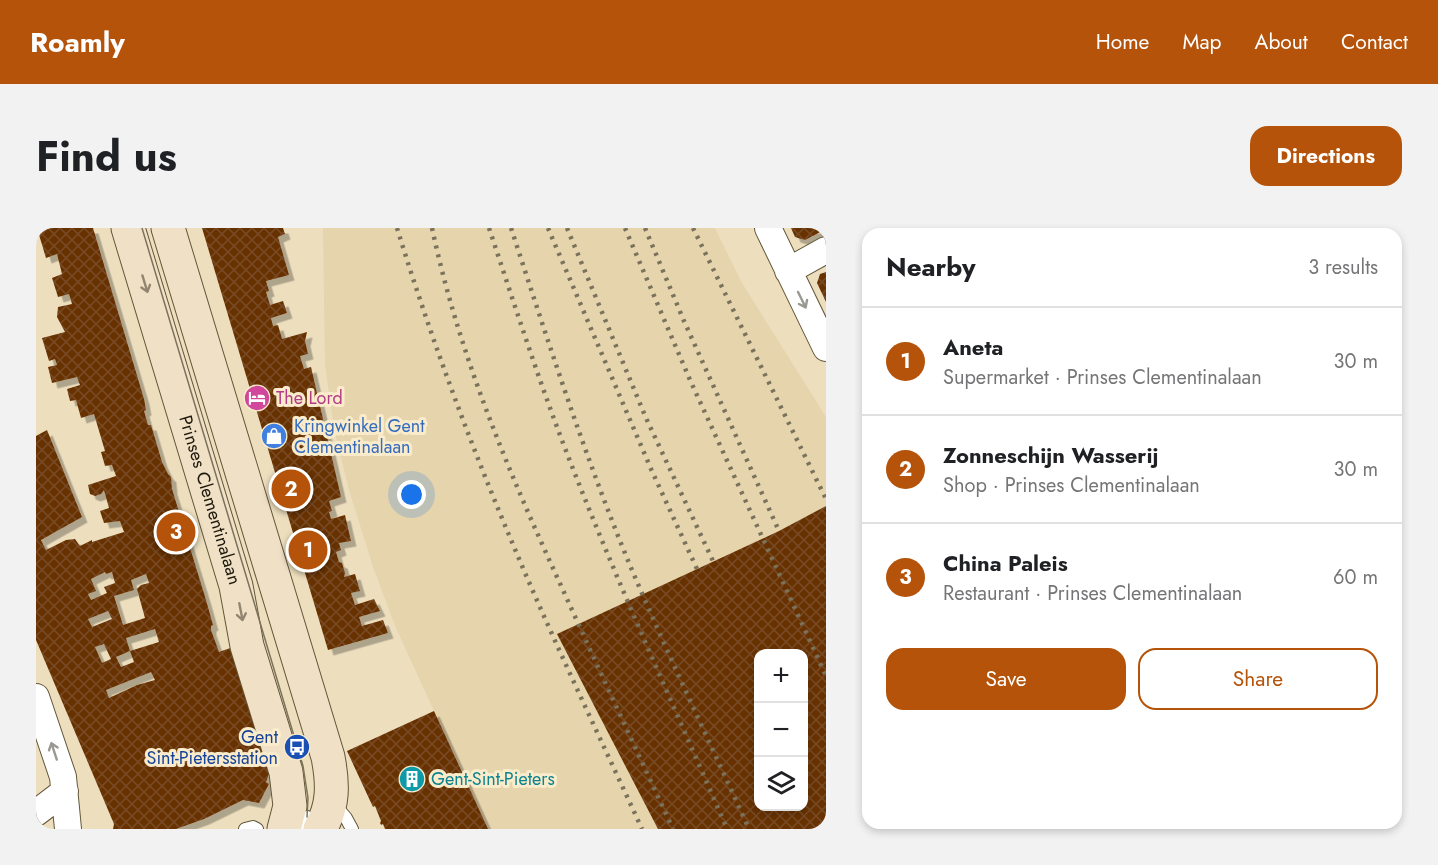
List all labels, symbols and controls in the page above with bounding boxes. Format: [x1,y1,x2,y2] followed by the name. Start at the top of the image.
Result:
[30,22,125,63] text: Roamly
[1096,27,1149,57] text: Home
[1182,27,1222,57] text: Map
[1255,27,1308,57] text: About
[1341,27,1408,57] text: Contact
[36,126,177,187] text: Find us
[1250,126,1402,186] button: Directions
[886,248,975,286] text: Nearby
[1308,253,1378,282] text: 3 results
[140,274,151,293] one-way arrow
[797,290,809,308] one-way arrow
[943,331,1003,363] text: Aneta
[900,347,911,376] text: 1
[1333,347,1378,376] text: 30 m
[943,363,1262,392] text: Supermarket · Prinses Clementinalaan
[242,383,272,413] hotel icon: The Lord
[276,385,343,411] place label: The Lord
[172,412,248,588] street label: Prinses Clementinalaan
[294,413,425,460] place label: Kringwinkel Gent Clementinalaan
[259,421,289,451] shop icon: Kringwinkel Gent Clementinalaan
[943,439,1158,471] text: Zonneschijn Wasserij
[899,455,912,484] text: 2
[1333,455,1378,484] text: 30 m
[272,466,310,512] pin: 2
[943,471,1200,500] text: Shop · Prinses Clementinalaan
[397,480,426,509] your location
[156,510,196,554] pin: 3
[288,528,328,572] pin: 1
[943,547,1068,579] text: China Paleis
[899,563,912,592] text: 3
[1333,563,1378,592] text: 60 m
[943,579,1242,608] text: Restaurant · Prinses Clementinalaan
[236,602,247,621] one-way arrow
[886,648,1126,710] button: Save
[1138,648,1378,710] button: Share
[754,649,808,811] map controls
[754,649,808,703] button: +
[754,703,808,757] button: −
[147,724,279,771] place label: Gent Sint-Pietersstation
[282,732,312,762] bus stop icon: Gent Sint-Pietersstation
[48,742,59,761] one-way arrow
[754,757,808,811] button: layers
[397,764,427,794] building icon: Gent-Sint-Pieters
[431,766,555,792] place label: Gent-Sint-Pieters

